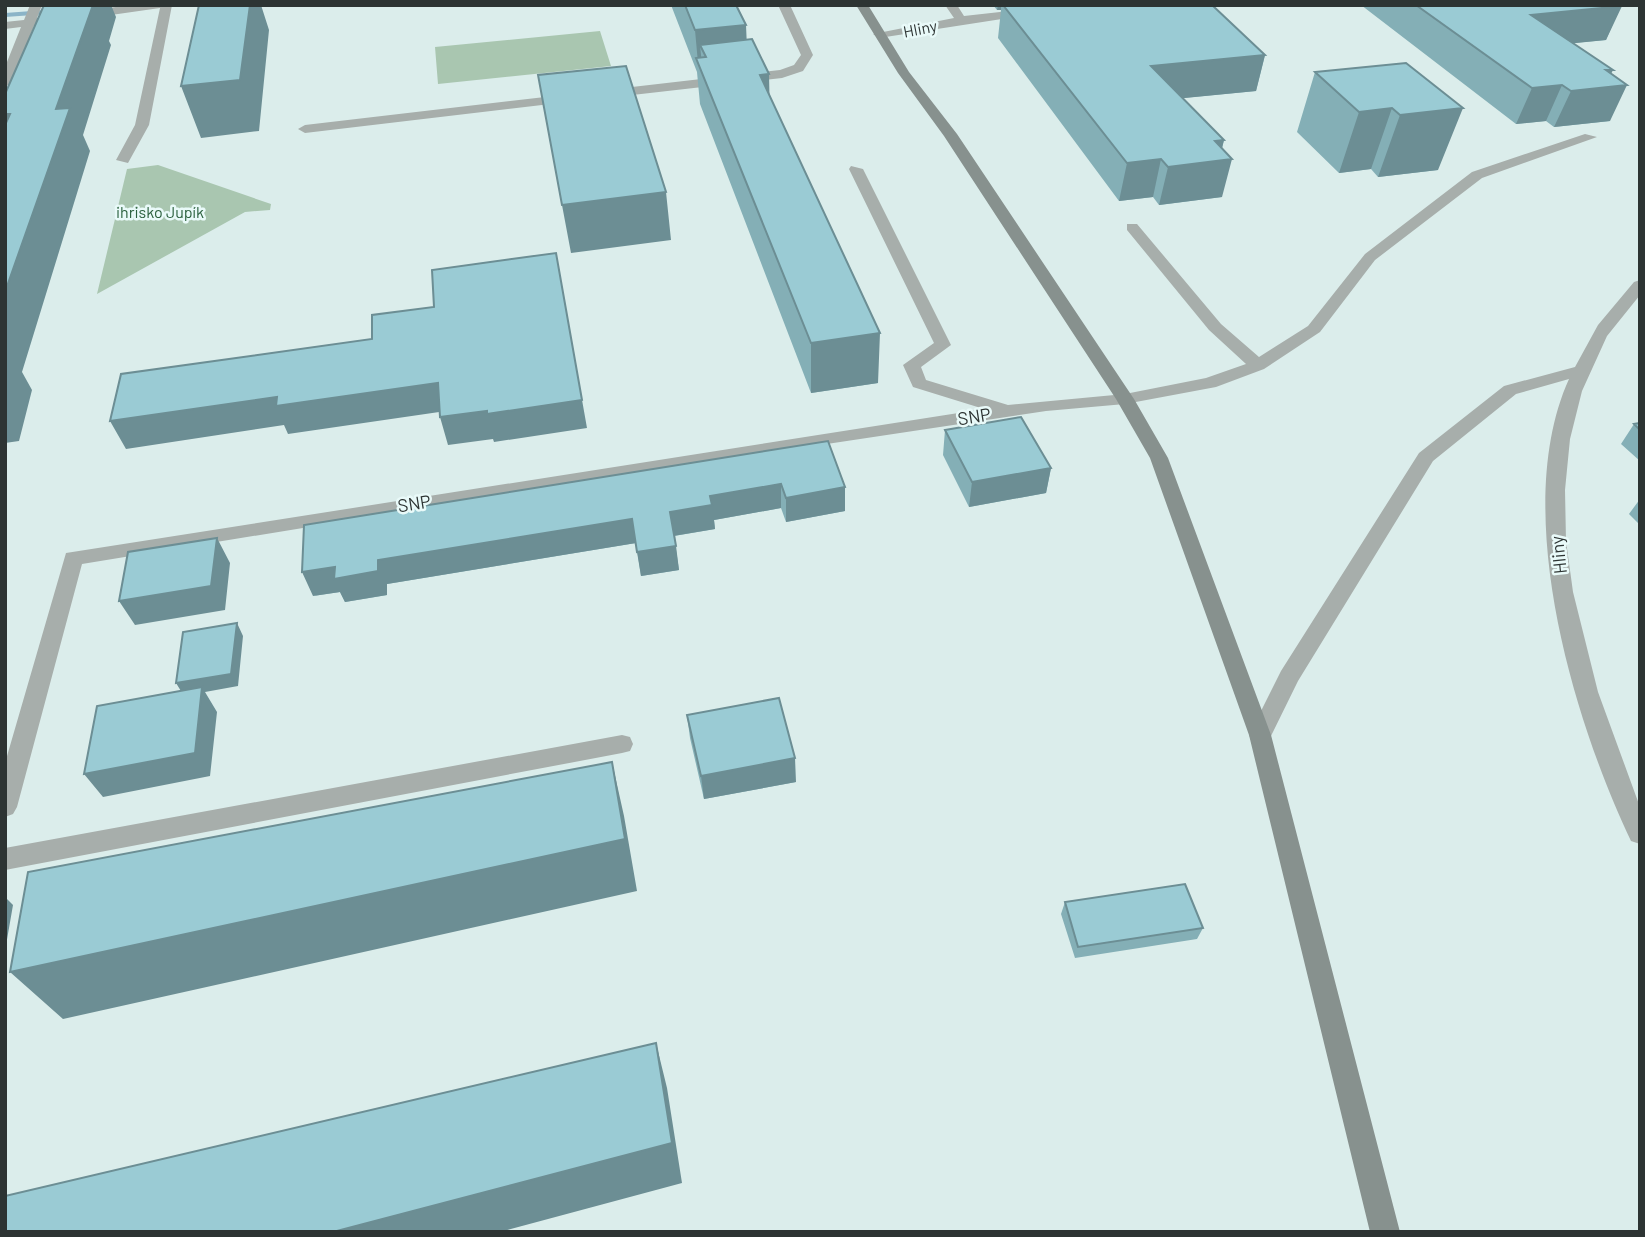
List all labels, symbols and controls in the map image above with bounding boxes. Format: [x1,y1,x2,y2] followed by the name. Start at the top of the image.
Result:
[901,15,939,41] street label: Hliny
[116,202,204,221] park label: ihrisko Jupík
[956,403,992,429] street label: SNP
[396,490,432,516] street label: SNP
[1545,535,1571,575] street label: Hliny

